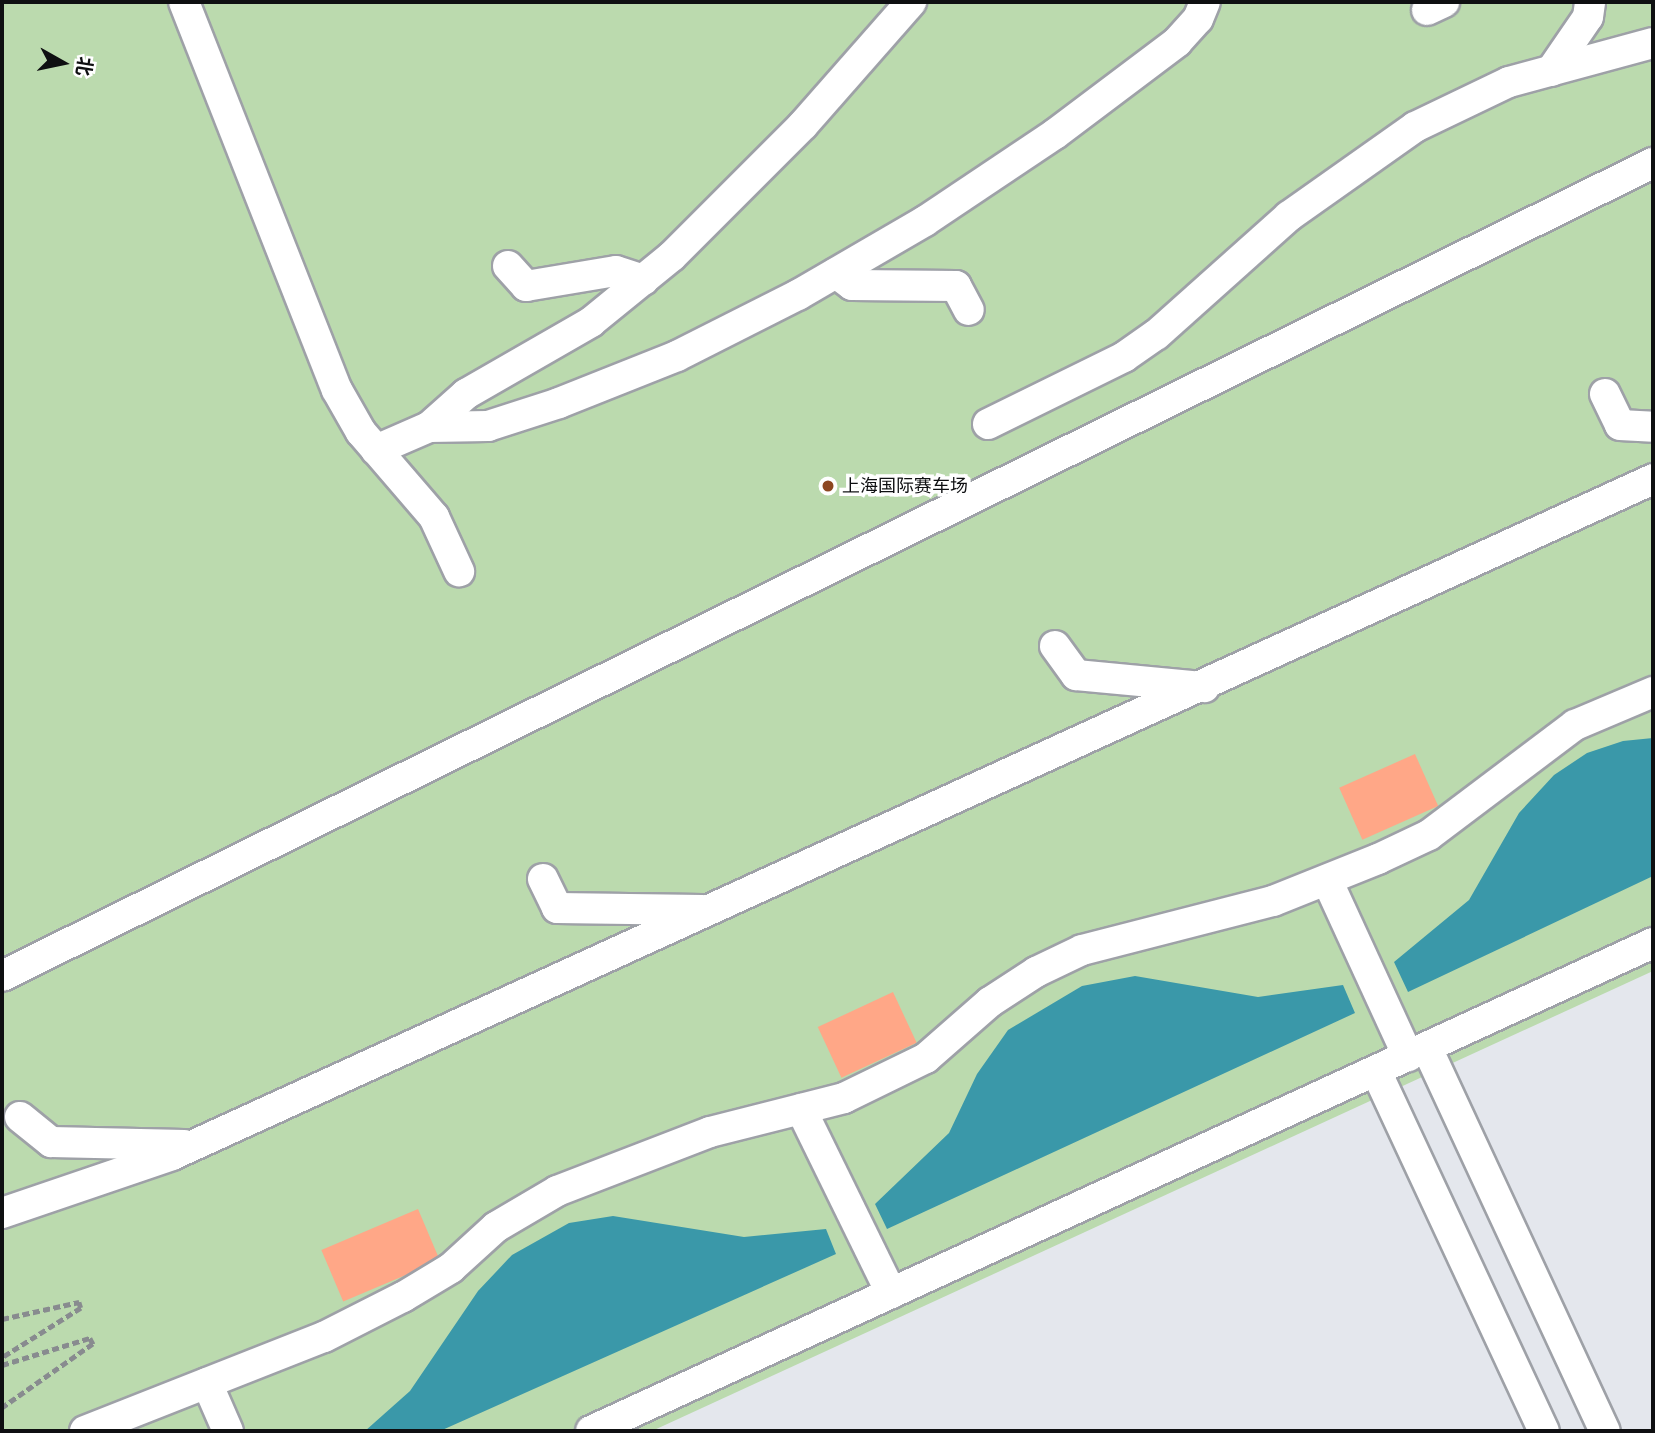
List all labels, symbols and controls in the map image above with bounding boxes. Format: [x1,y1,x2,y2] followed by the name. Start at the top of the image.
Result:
[28,28,98,98] north arrow
[71,55,97,78] text: 北
[842,475,968,497] place label: 上海国际赛车场
[820,478,836,494] marker: 上海国际赛车场

